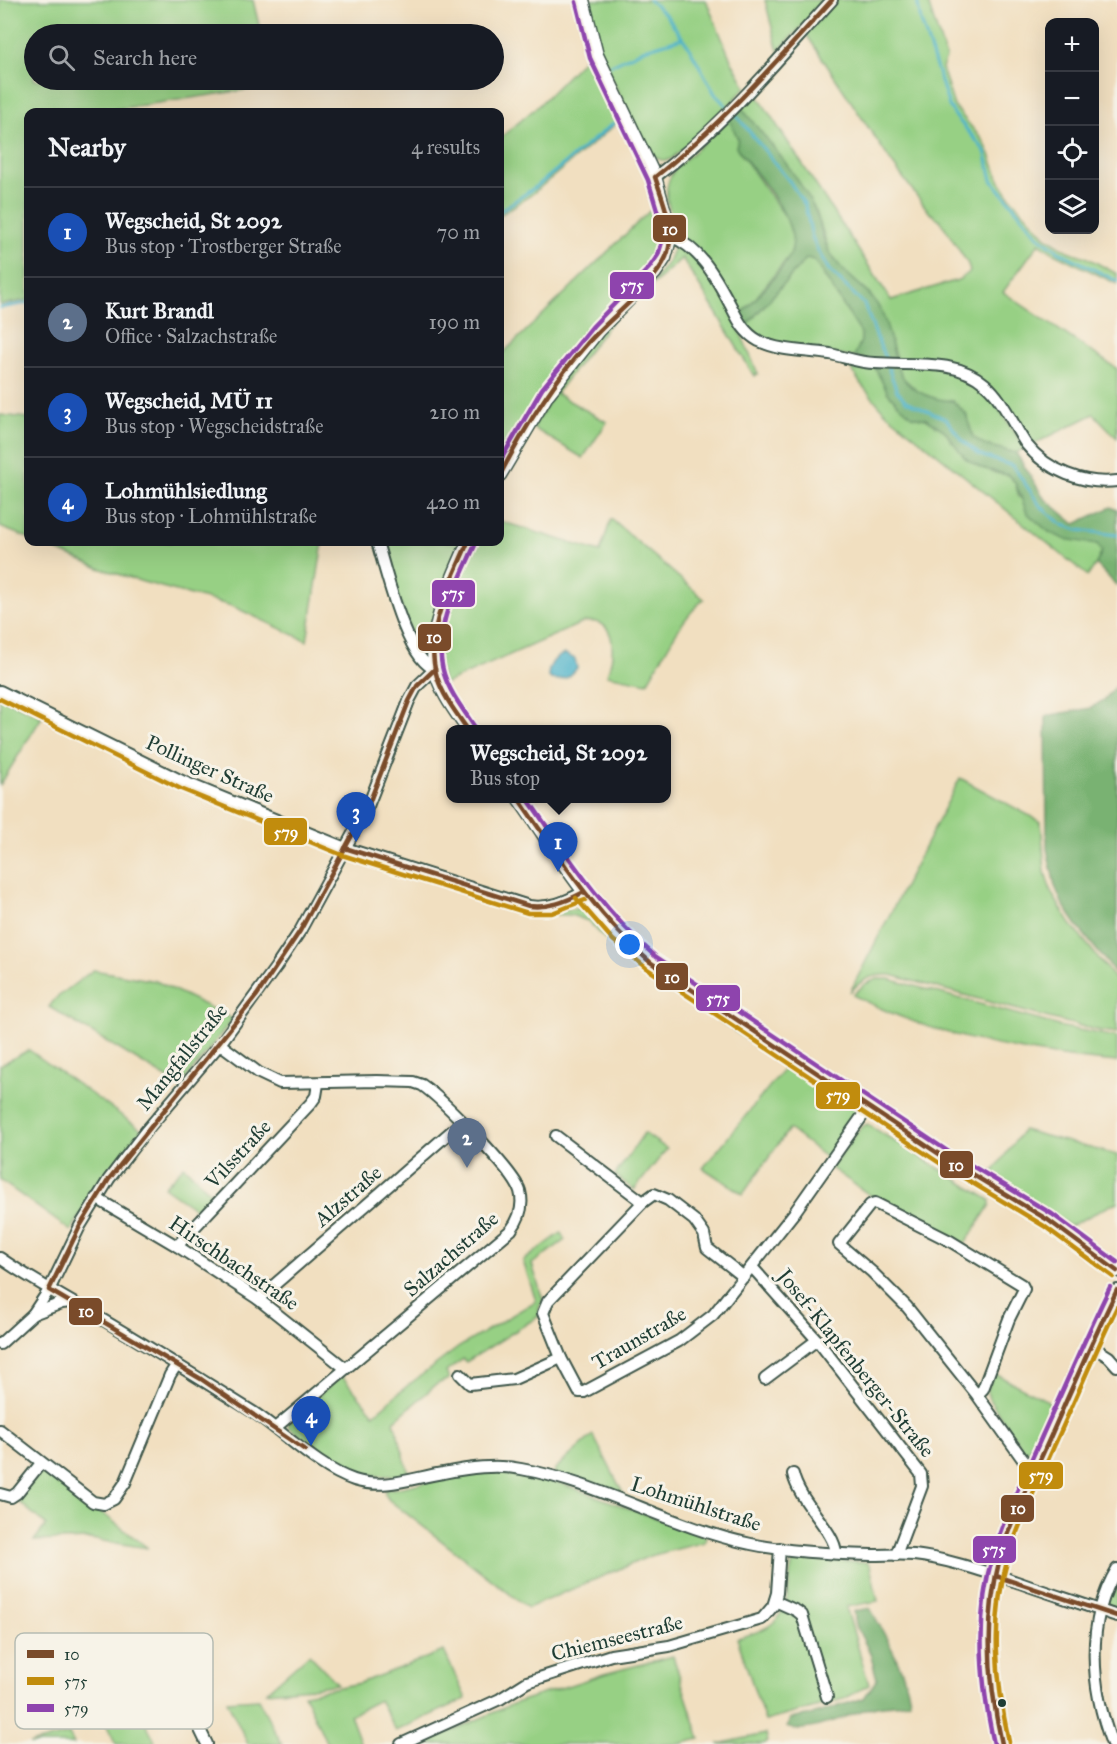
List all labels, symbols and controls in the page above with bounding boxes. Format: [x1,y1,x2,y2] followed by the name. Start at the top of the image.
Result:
[1045,18,1099,234] map controls
[1045,18,1099,72] button: +
[24,24,504,90] search box
[45,41,78,74] icon: search
[93,44,197,71] text: Search here
[1045,72,1099,126] button: −
[1045,126,1099,180] button: locate
[48,131,126,163] text: Nearby
[411,135,480,159] text: 4 results
[1045,180,1099,234] button: layers
[105,207,282,234] text: Wegscheid, St 2092
[652,214,687,243] line badge: 10
[64,220,71,244] text: 1
[437,220,480,244] text: 70 m
[662,220,678,239] text: 10
[105,234,342,258] text: Bus stop · Trostberger Straße
[609,271,655,300] line badge: 575
[620,276,644,295] text: 575
[105,297,214,324] text: Kurt Brandl
[63,310,72,334] text: 2
[429,310,480,334] text: 190 m
[105,324,277,348] text: Office · Salzachstraße
[105,387,273,414] text: Wegscheid, MÜ 11
[64,400,72,424] text: 3
[430,400,480,424] text: 210 m
[105,414,324,438] text: Bus stop · Wegscheidstraße
[105,477,267,504] text: Lohmühlsiedlung
[62,490,73,514] text: 4
[426,490,480,514] text: 420 m
[105,504,317,528] text: Bus stop · Lohmühlstraße
[431,579,476,608] line badge: 575
[441,584,465,603] text: 575
[417,623,452,652] line badge: 10
[426,628,442,647] text: 10
[446,725,671,803] popup
[142,729,278,809] street label: Pollinger Straße
[470,739,647,766] text: Wegscheid, St 2092
[470,766,540,790] text: Bus stop
[336,792,376,842] pin: 3
[263,817,308,846] line badge: 579
[538,822,578,872] pin: 1
[274,823,298,843] text: 579
[615,930,644,959] your location
[655,962,689,991] line badge: 10
[664,968,680,987] text: 10
[695,984,741,1012] line badge: 575
[706,989,730,1008] text: 575
[131,998,233,1116] street label: Mangfallstraße
[815,1081,861,1110] line badge: 579
[826,1086,850,1106] text: 579
[199,1114,277,1195] street label: Vilsstraße
[448,1118,486,1168] pin: 2
[939,1150,974,1179] line badge: 10
[948,1156,964,1175] text: 10
[308,1159,387,1233] street label: Alzstraße
[398,1206,504,1302] street label: Salzachstraße
[164,1210,304,1316] street label: Hirschbachstraße
[771,1262,940,1463] street label: Josef-Klapfenberger-Straße
[68,1297,103,1326] line badge: 10
[587,1300,691,1375] street label: Traunstraße
[78,1302,94,1321] text: 10
[292,1396,330,1446] pin: 4
[1018,1461,1064,1490] line badge: 579
[1029,1466,1053,1486] text: 579
[628,1471,765,1537] street label: Lohmühlstraße
[1000,1494,1035,1523] line badge: 10
[1010,1499,1026,1518] text: 10
[972,1535,1017,1564] line badge: 575
[982,1540,1006,1559] text: 575
[549,1609,686,1667] street label: Chiemseestraße
[15,1633,213,1729] legend
[64,1645,80,1664] text: 10
[64,1672,88,1691] text: 575
[996,1697,1008,1709] unlabelled marker
[64,1699,89,1718] text: 579

